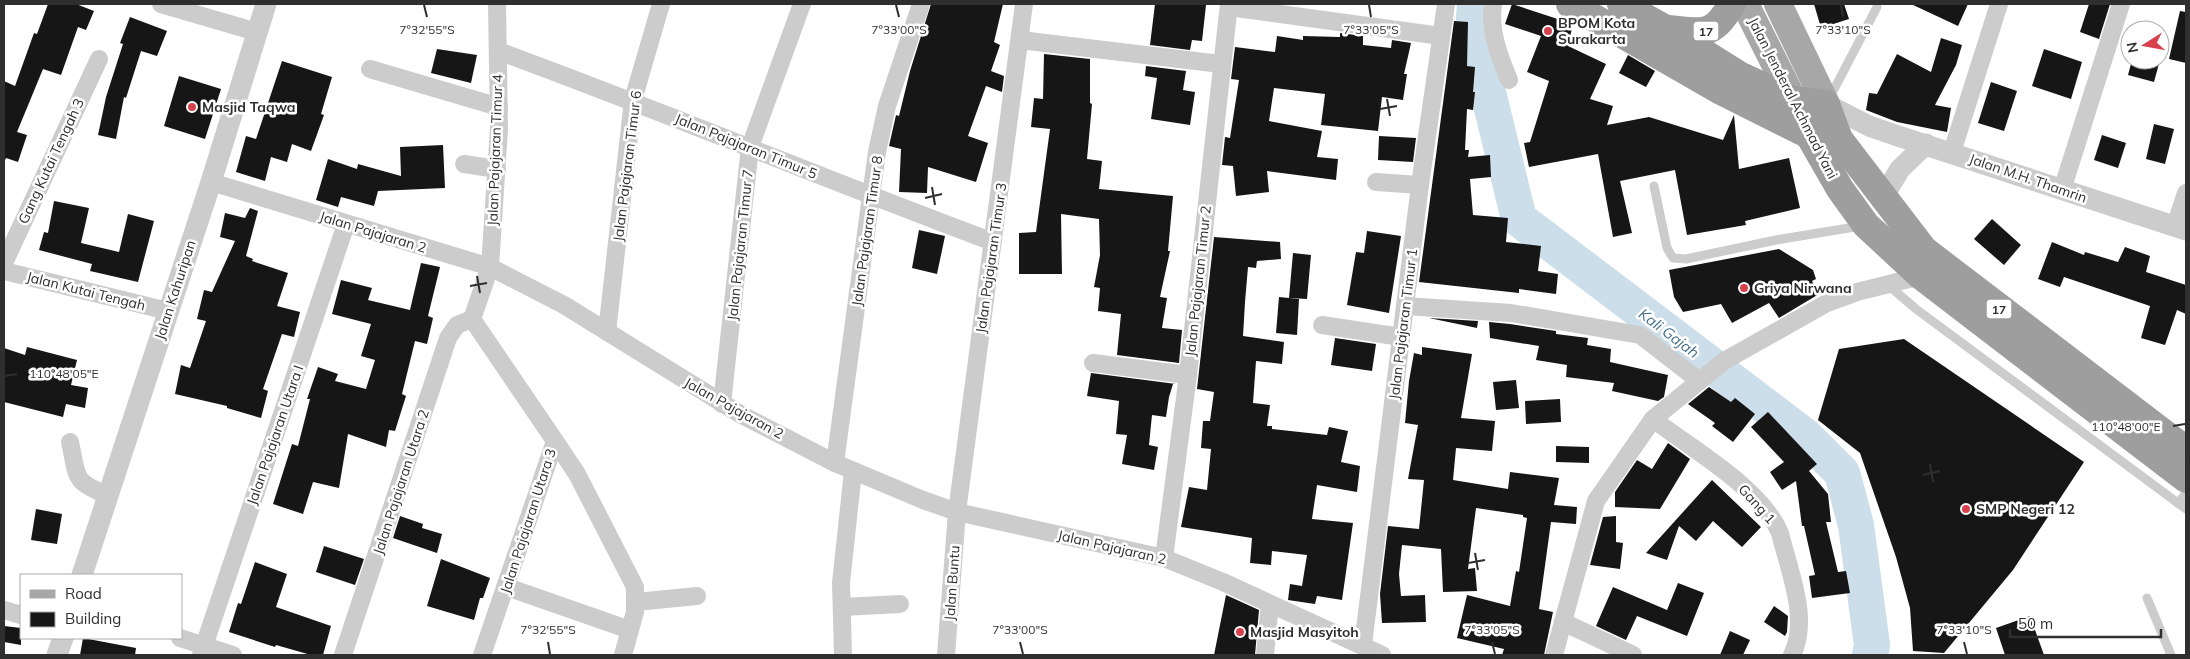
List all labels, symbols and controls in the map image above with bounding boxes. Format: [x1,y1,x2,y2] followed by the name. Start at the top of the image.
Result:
[1558,14,1635,48] place label: BPOM Kota Surakarta
[1744,14,1842,182] street label: Jalan Jenderal Achmad Yani
[2120,20,2170,70] north arrow
[399,22,455,37] text: 7°32'55"S
[871,22,927,37] text: 7°33'00"S
[1343,22,1399,37] text: 7°33'05"S
[1694,22,1718,40] road number: 17
[1815,22,1871,37] text: 7°33'10"S
[1542,25,1554,37] marker: BPOM Kota Surakarta
[2122,41,2142,54] text: N
[483,73,507,226] street label: Jalan Pajajaran Timur 4
[609,90,645,242] street label: Jalan Pajajaran Timur 6
[14,95,88,227] street label: Gang Kutai Tengah 3
[202,98,296,116] place label: Masjid Taqwa
[186,101,198,113] marker: Masjid Taqwa
[672,109,820,183] street label: Jalan Pajajaran Timur 5
[1967,149,2089,207] street label: Jalan M.H. Thamrin
[848,155,886,307] street label: Jalan Pajajaran Timur 8
[723,169,757,321] street label: Jalan Pajajaran Timur 7
[972,182,1010,334] street label: Jalan Pajajaran Timur 3
[1181,205,1215,357] street label: Jalan Pajajaran Timur 2
[317,207,429,257] street label: Jalan Pajajaran 2
[150,238,200,342] street label: Jalan Kahuripan
[1385,248,1421,400] street label: Jalan Pajajaran Timur 1
[25,268,147,314] street label: Jalan Kutai Tengah
[1754,279,1852,297] place label: Griya Nirwana
[1738,282,1750,294] marker: Griya Nirwana
[1986,300,2012,318] road number: 17
[1635,304,1703,362] water label: Kali Gajah
[243,363,307,507] street label: Jalan Pajajaran Utara I
[29,366,99,381] text: 110°48'05"E
[681,373,787,443] street label: Jalan Pajajaran 2
[369,407,433,557] street label: Jalan Pajajaran Utara 2
[2091,419,2161,434] text: 110°48'00"E
[496,446,560,596] street label: Jalan Pajajaran Utara 3
[1734,480,1780,528] street label: Gang 1
[1976,500,2075,518] place label: SMP Negeri 12
[1960,503,1972,515] marker: SMP Negeri 12
[1056,526,1168,568] street label: Jalan Pajajaran 2
[940,545,964,621] street label: Jalan Buntu
[20,574,182,639] legend
[65,584,102,603] text: Road
[2010,606,2161,638] scale bar
[65,609,121,628] text: Building
[2018,614,2053,633] text: 50 m
[520,622,576,637] text: 7°32'55"S
[992,622,1048,637] text: 7°33'00"S
[1464,622,1520,637] text: 7°33'05"S
[1936,622,1992,637] text: 7°33'10"S
[1250,623,1359,641] place label: Masjid Masyitoh
[1234,626,1246,638] marker: Masjid Masyitoh

